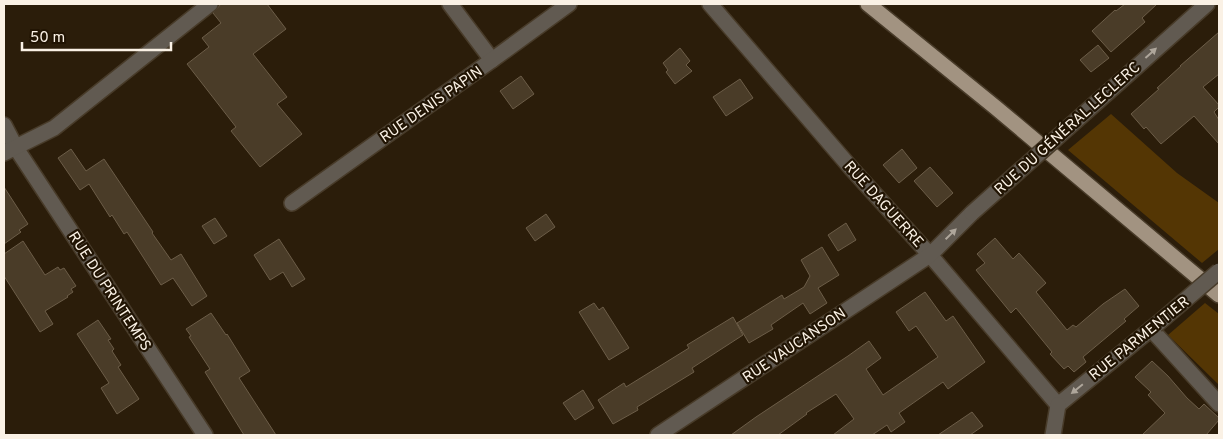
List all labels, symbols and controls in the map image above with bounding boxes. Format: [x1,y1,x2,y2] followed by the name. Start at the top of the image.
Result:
[22,20,171,52] scale bar
[30,29,65,48] text: 50 m
[1145,47,1157,59] one-way arrow
[990,58,1145,200] street label: RUE DU GÉNÉRAL LECLERC
[377,63,487,148] street label: RUE DENIS PAPIN
[839,158,927,252] street label: RUE DAGUERRE
[63,228,154,355] street label: RUE DU PRINTEMPS
[945,228,957,240] one-way arrow
[1086,293,1194,385] street label: RUE PARMENTIER
[739,305,850,388] street label: RUE VAUCANSON
[1071,384,1084,395] one-way arrow

